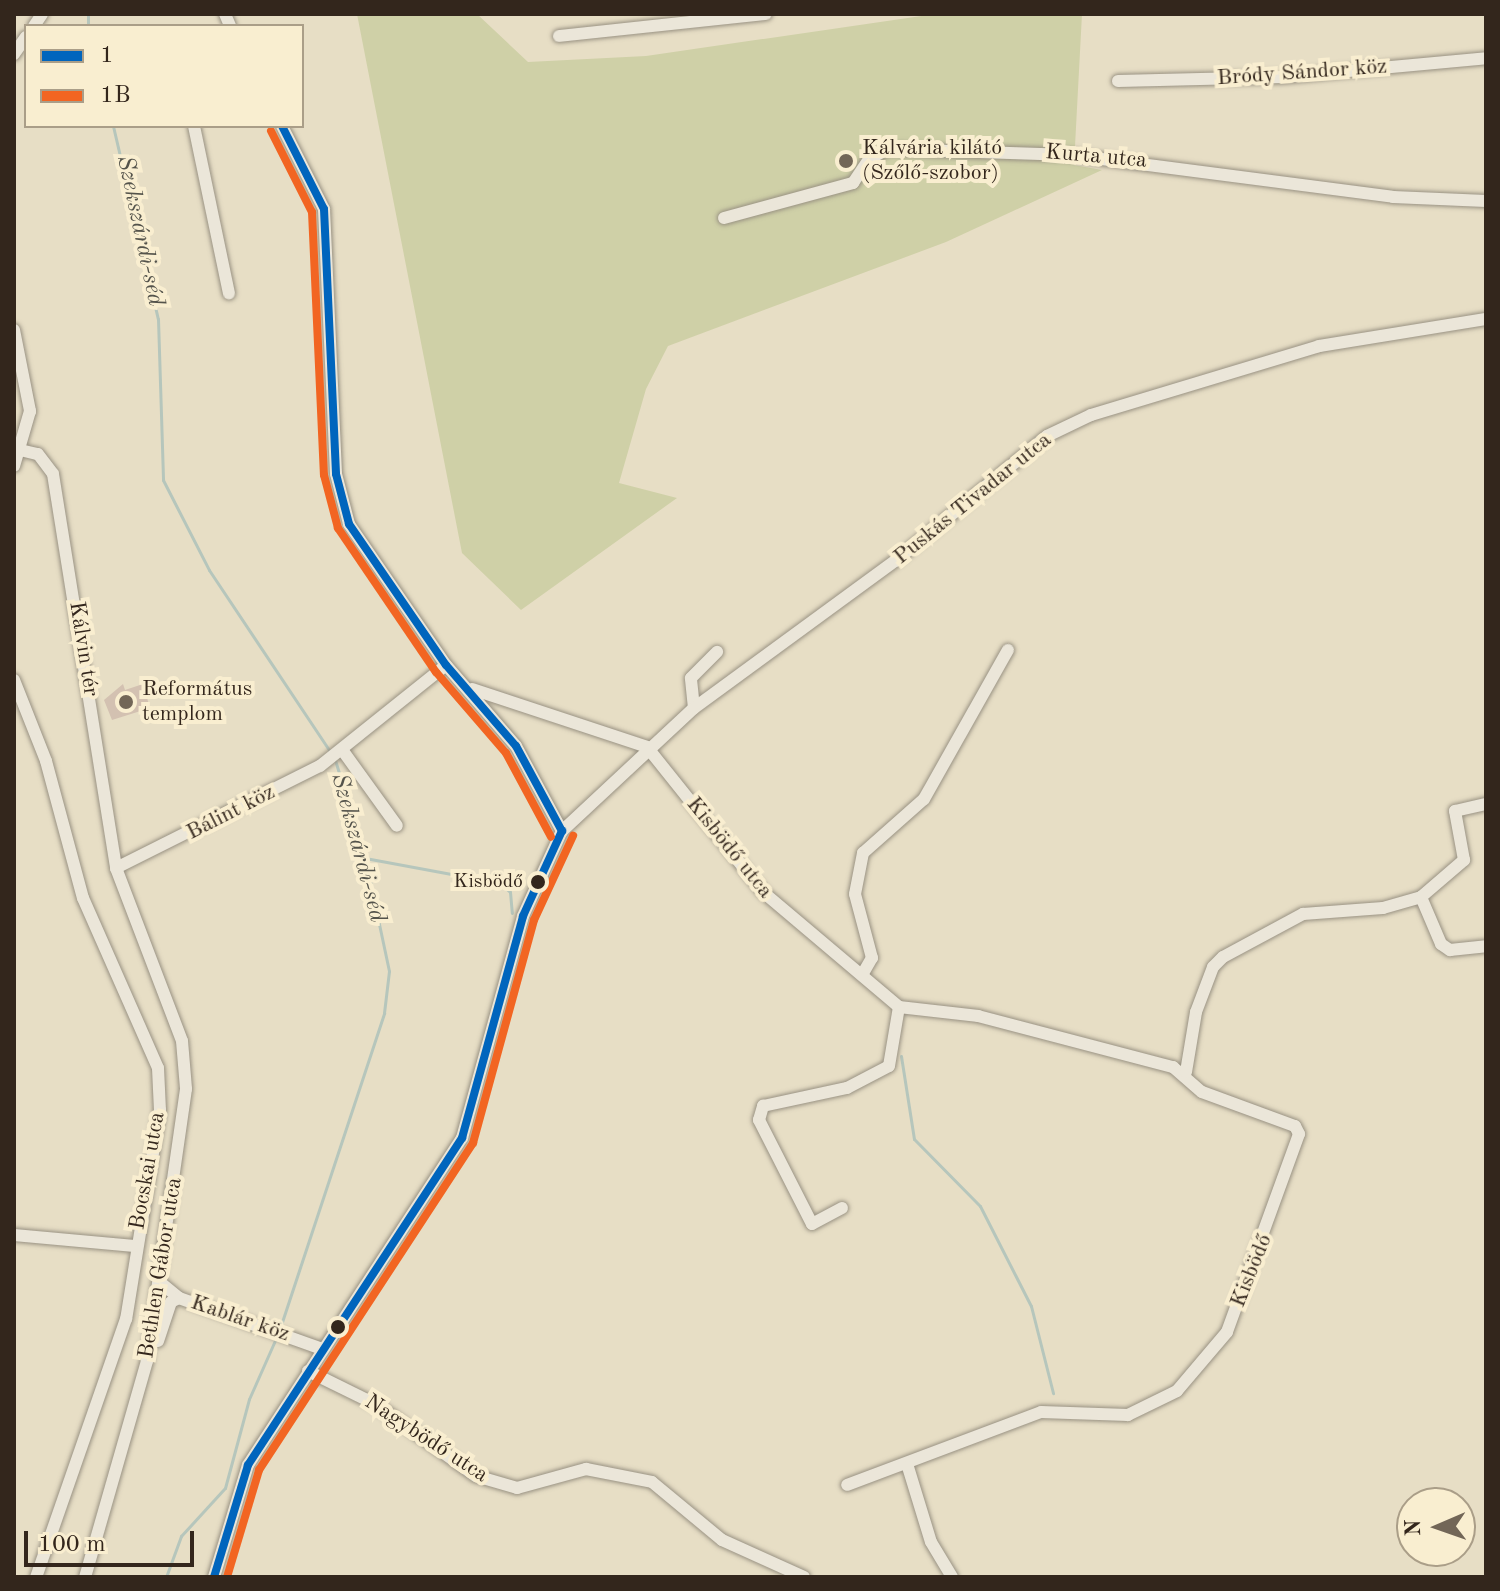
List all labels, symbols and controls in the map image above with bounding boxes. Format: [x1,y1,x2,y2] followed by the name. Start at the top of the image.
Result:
[24,24,304,128] legend
[100,44,114,68] text: 1
[1216,54,1388,92] street label: Bródy Sándor köz
[100,84,130,108] text: 1B
[862,135,1002,186] place label: Kálvária kilátó (Szőlő-szobor)
[1044,139,1148,175] street label: Kurta utca
[837,152,855,170] marker: Kálvária kilátó (Szőlő-szobor)
[109,153,169,309] water label: Szekszárdi-séd
[889,427,1057,571] street label: Puskás Tivadar utca
[62,600,104,698] street label: Kálvin tér
[142,676,252,728] place label: Református templom
[117,693,135,711] marker: Református templom
[323,770,391,926] water label: Szekszárdi-séd
[182,780,280,846] street label: Bálint köz
[680,792,778,904] street label: Kisbödő utca
[453,870,523,894] place label: Kisbödő
[530,874,546,890] marker: Kisbödő
[125,1110,171,1232] street label: Bocskai utca
[134,1176,188,1360] street label: Bethlen Gábor utca
[1225,1231,1279,1311] street label: Kisbödő
[187,1290,293,1348] street label: Kablár köz
[330,1319,346,1335] unlabelled marker
[359,1389,493,1489] street label: Nagybödő utca
[1396,1487,1476,1567] north arrow
[28,1515,198,1565] scale bar
[1403,1519,1425,1537] text: N
[38,1533,106,1557] text: 100 m

